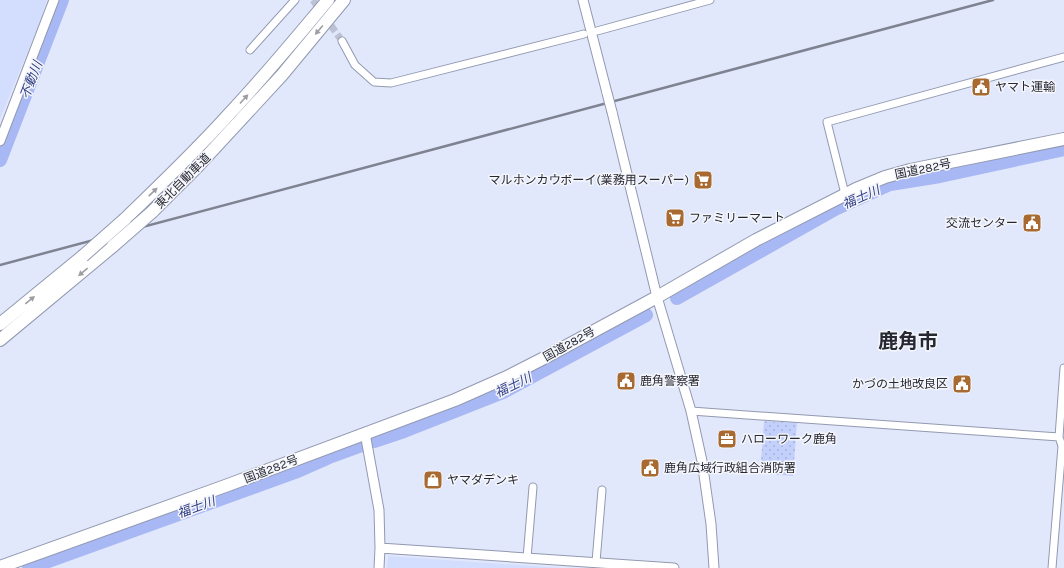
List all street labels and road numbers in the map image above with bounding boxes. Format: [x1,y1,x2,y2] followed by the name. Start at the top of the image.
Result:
[153,151,213,211] street label: 東北自動車道
[894,156,952,182] street label: 国道282号
[541,324,597,364] street label: 国道282号
[242,452,300,486] street label: 国道282号

